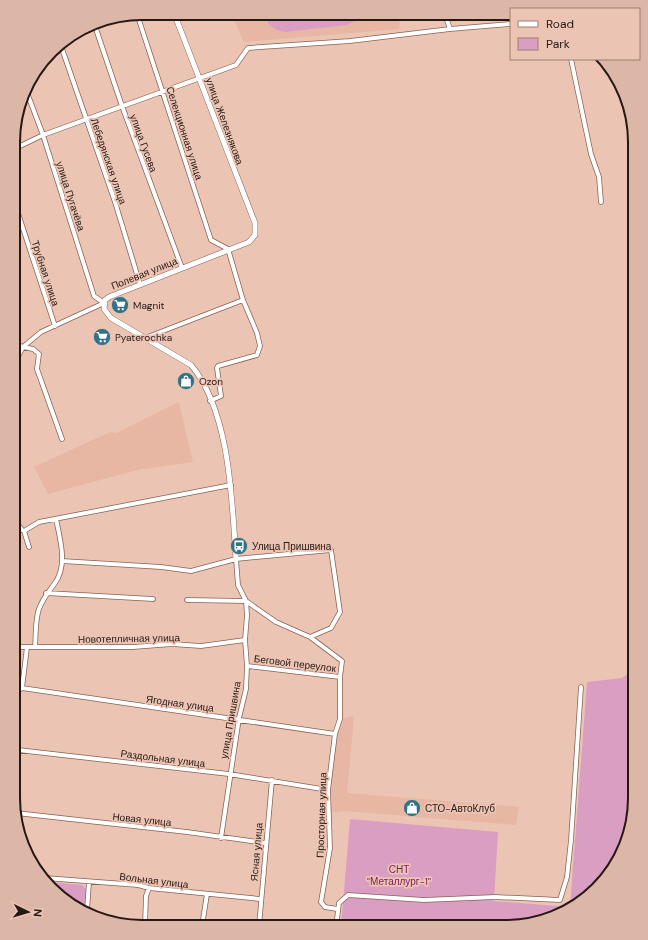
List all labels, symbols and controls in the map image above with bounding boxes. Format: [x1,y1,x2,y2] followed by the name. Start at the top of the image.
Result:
[510,8,640,60] legend
[546,16,574,32] text: Road
[546,36,570,52] text: Park
[203,76,247,167] street label: улица Железнякова
[163,85,206,182] street label: Селекционная улица
[127,112,160,175] street label: улица Гусева
[88,116,130,206] street label: Лебедянская улица
[53,160,88,233] street label: улица Пугачёва
[29,239,62,308] street label: Трубная улица
[109,254,180,293] street label: Полевая улица
[110,295,130,315] supermarket icon: Magnit
[133,299,165,312] place label: Magnit
[92,327,112,347] supermarket icon: Pyaterochka
[115,331,172,344] place label: Pyaterochka
[176,371,196,391] shop icon: Ozon
[199,375,223,388] place label: Ozon
[229,536,249,556] bus stop icon: Улица Пришвина
[252,540,332,553] place label: Улица Пришвина
[78,631,181,646] street label: Новотепличная улица
[253,652,337,675] street label: Беговой переулок
[217,680,244,760] street label: улица Пришвина
[145,692,215,715] street label: Ягодная улица
[120,747,206,770] street label: Раздольная улица
[314,772,330,858] street label: Просторная улица
[402,798,422,818] shop icon: СТО-АвтоКлуб
[425,802,495,815] place label: СТО-АвтоКлуб
[112,810,172,829] street label: Новая улица
[247,822,266,882] street label: Ясная улица
[367,863,431,888] park label: СНТ "Металлург-1"
[119,870,190,891] street label: Вольная улица
[8,892,48,932] north arrow
[31,908,45,917] text: N

